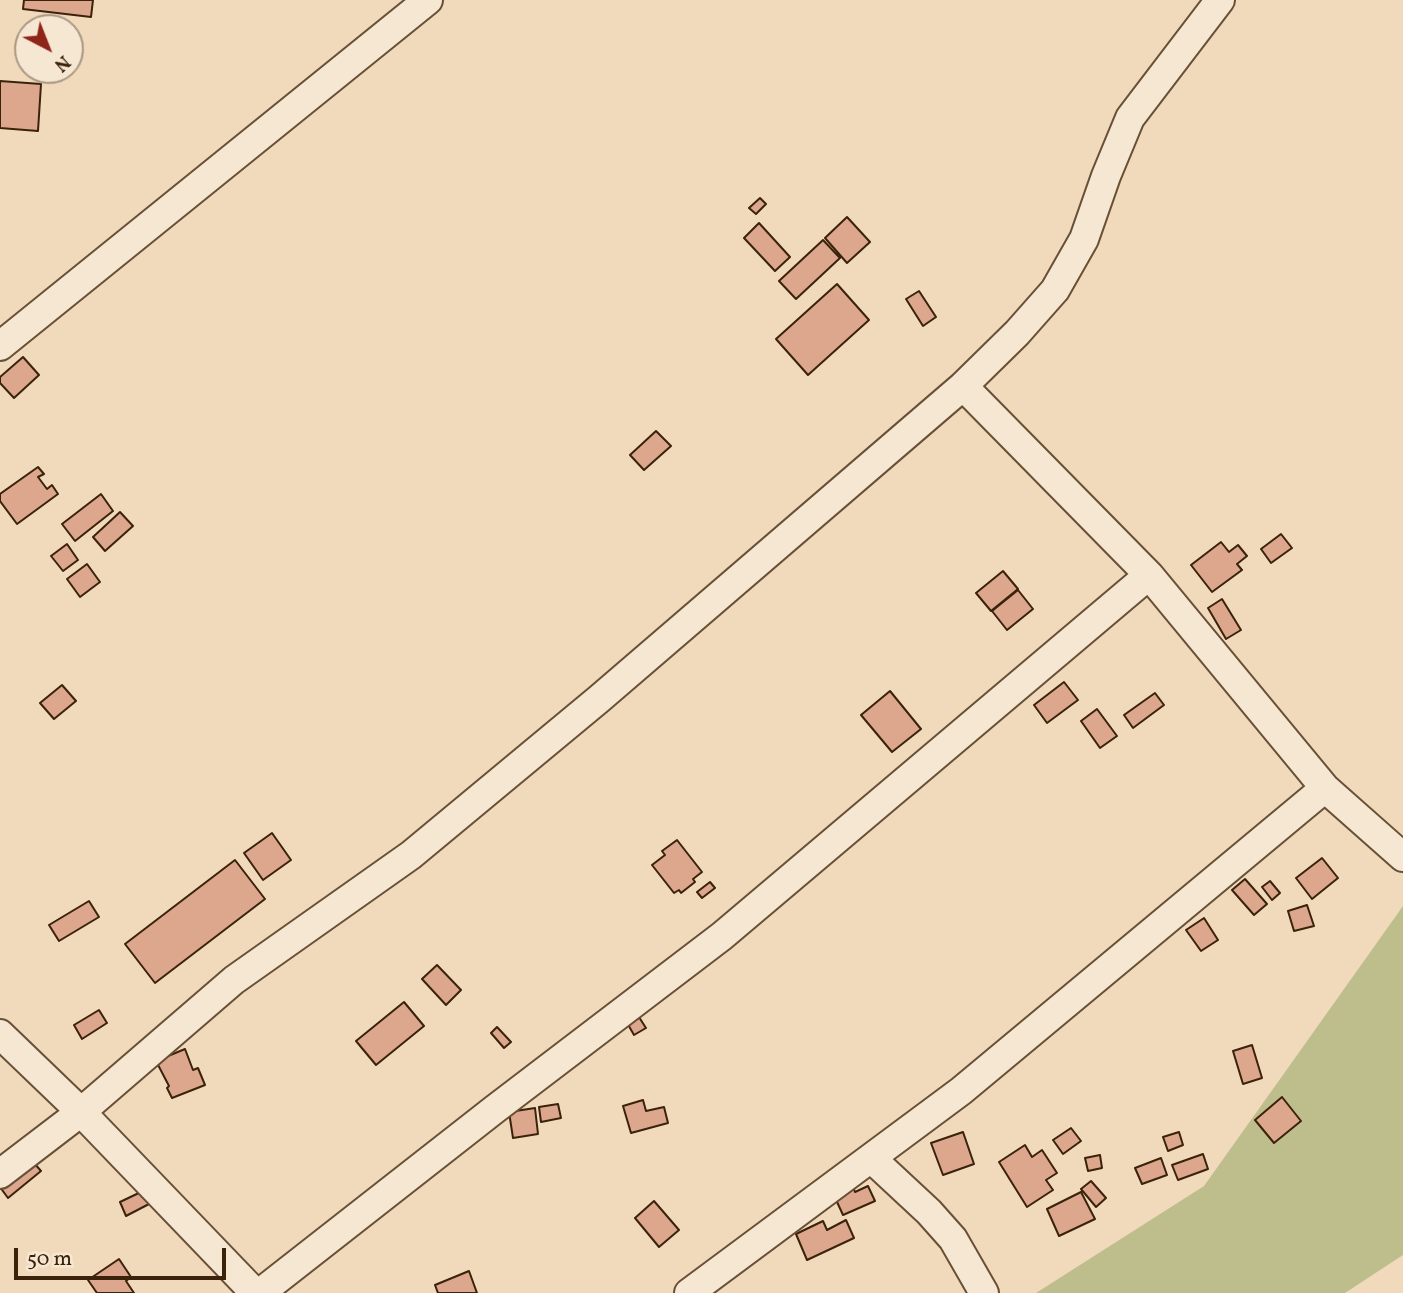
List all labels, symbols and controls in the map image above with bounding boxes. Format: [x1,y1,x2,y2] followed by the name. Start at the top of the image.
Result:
[14,14,84,84] north arrow
[48,49,76,77] text: N
[18,1234,229,1278] scale bar
[27,1245,72,1274] text: 50 m

